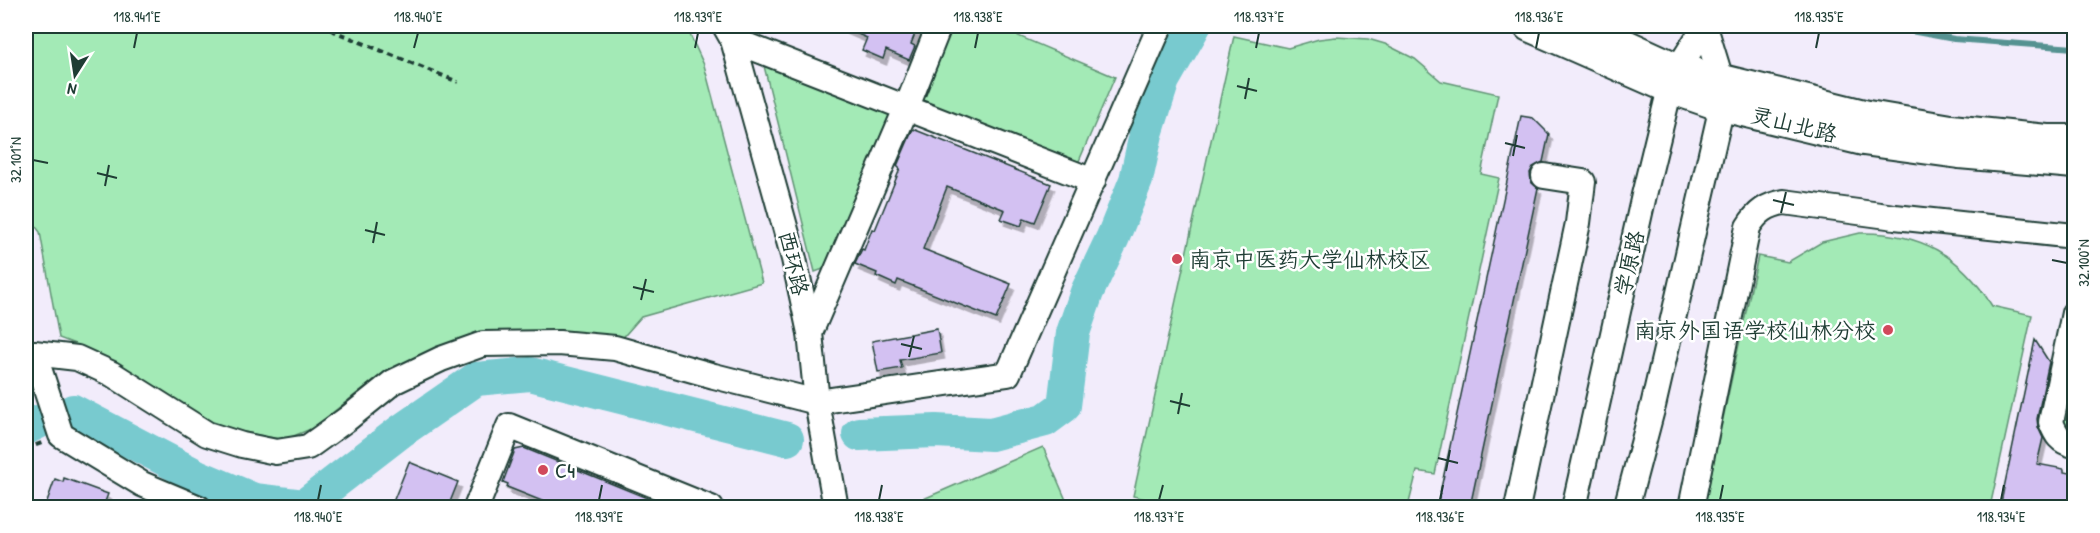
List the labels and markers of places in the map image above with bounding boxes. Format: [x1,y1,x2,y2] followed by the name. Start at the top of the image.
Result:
[1189,244,1431,274] place label: 南京中医药大学仙林校区
[1170,252,1184,266] marker: 南京中医药大学仙林校区
[1634,315,1876,345] place label: 南京外国语学校仙林分校
[1881,323,1895,337] marker: 南京外国语学校仙林分校
[555,455,575,485] place label: C4
[536,463,550,477] marker: C4

